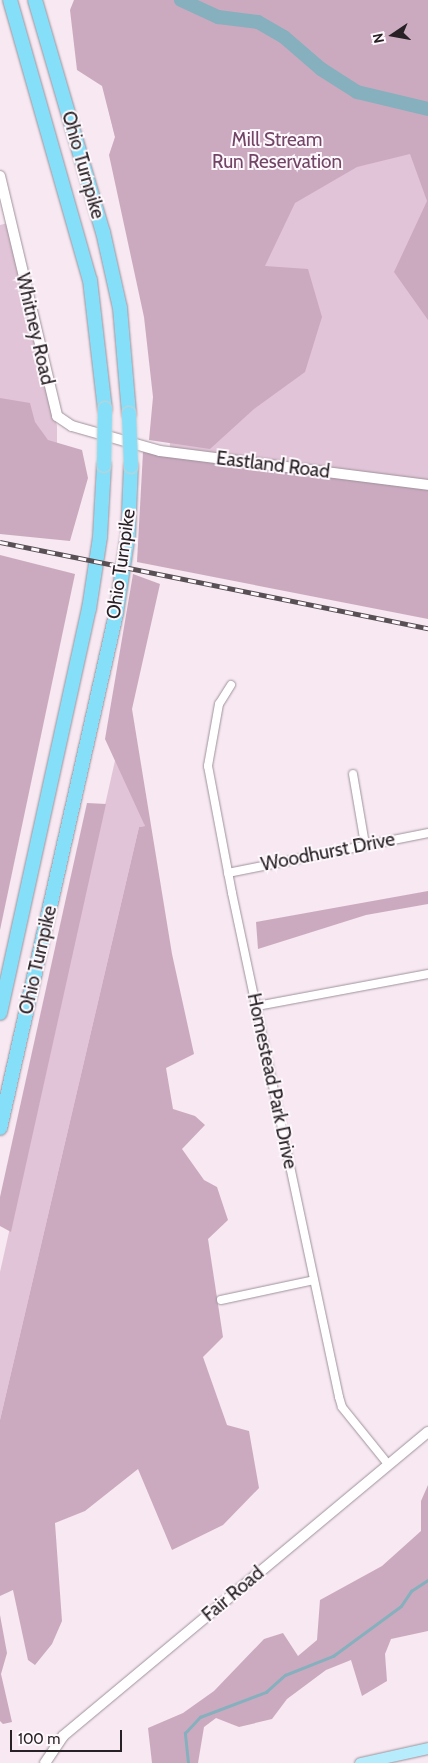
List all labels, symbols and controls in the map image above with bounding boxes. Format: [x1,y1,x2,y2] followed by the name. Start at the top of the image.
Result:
[368,10,418,60] north arrow
[368,31,388,45] text: N
[57,108,109,222] street label: Ohio Turnpike
[212,129,342,173] park label: Mill Stream Run Reservation
[11,271,59,387] street label: Whitney Road
[215,447,331,483] street label: Eastland Road
[102,507,140,621] street label: Ohio Turnpike
[259,828,397,876] street label: Woodhurst Drive
[14,903,62,1017] street label: Ohio Turnpike
[242,991,302,1171] street label: Homestead Park Drive
[198,1562,268,1626] street label: Fair Road
[12,1720,125,1752] scale bar
[18,1730,60,1748] text: 100 m

